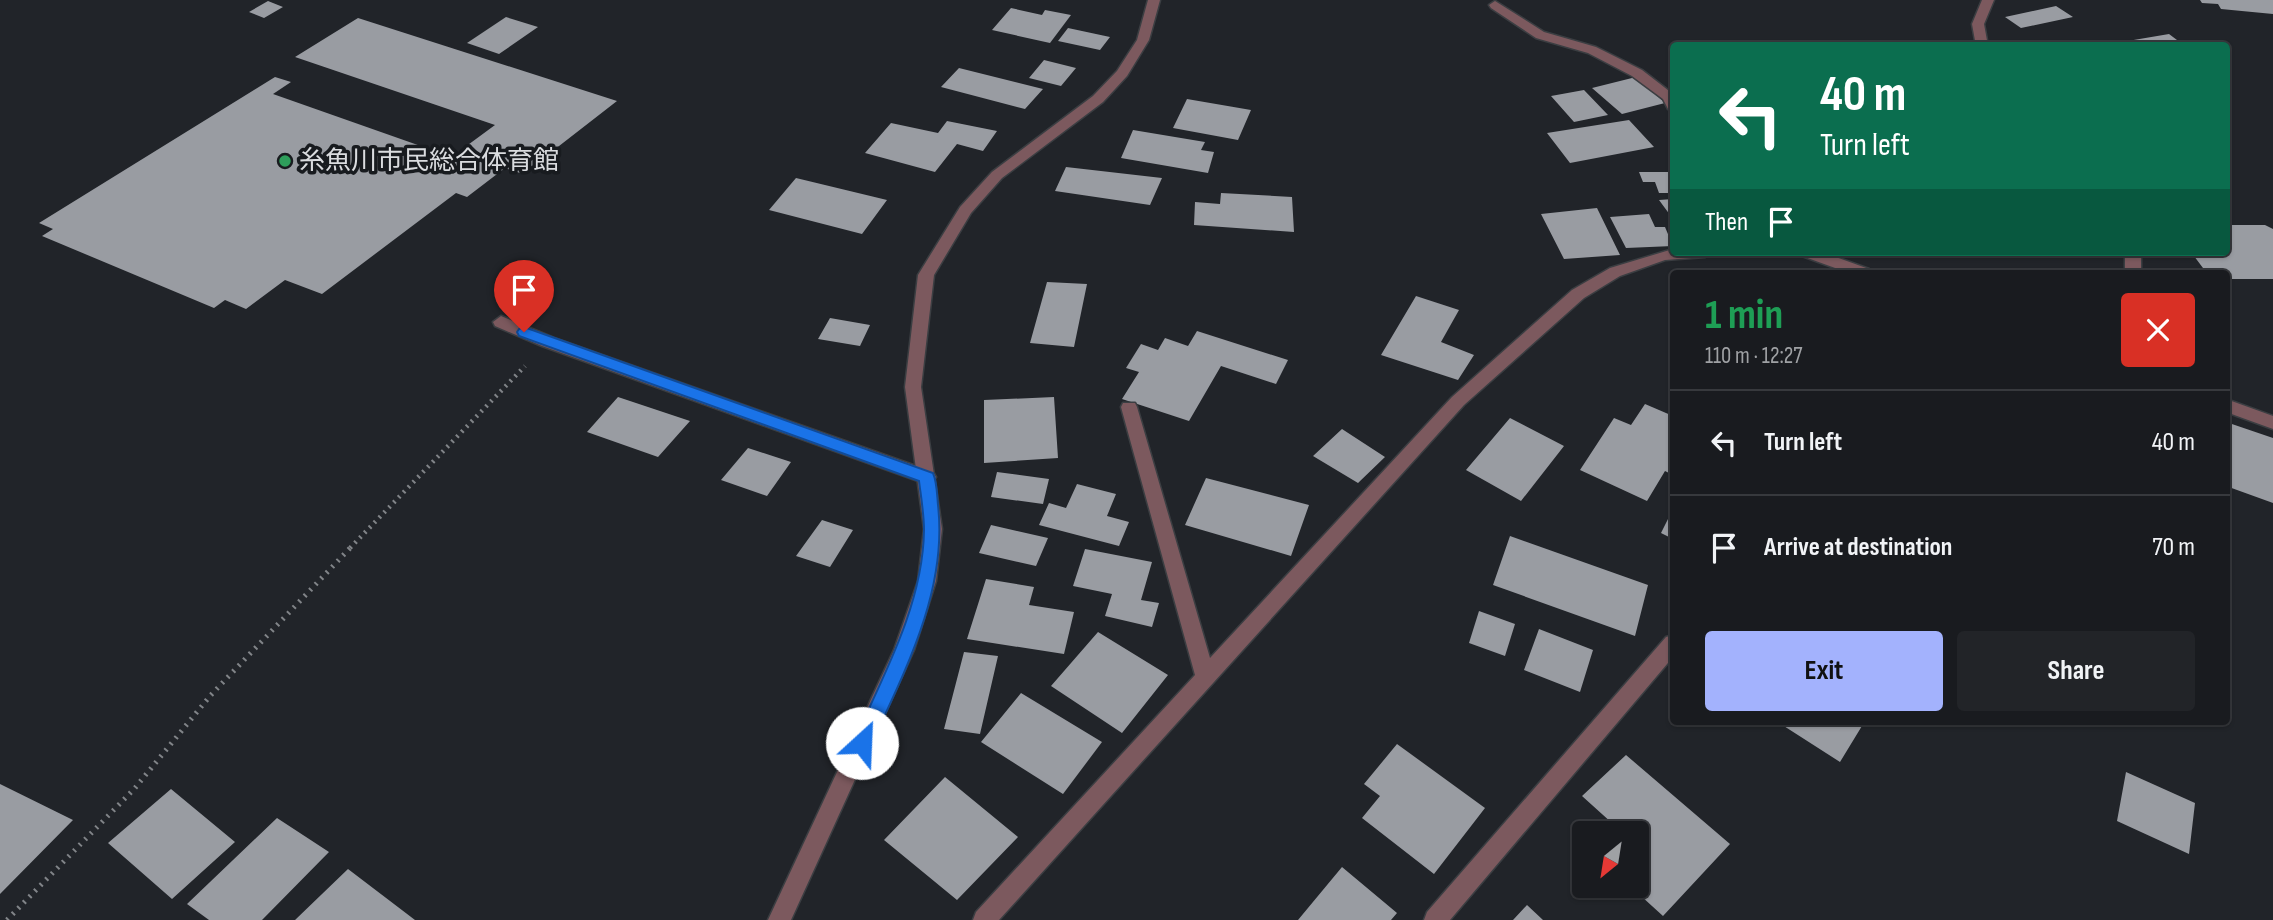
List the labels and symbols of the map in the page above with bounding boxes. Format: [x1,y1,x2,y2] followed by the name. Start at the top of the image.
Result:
[299,146,559,177] place label: 糸魚川市民総合体育館
[277,153,293,169] marker: 糸魚川市民総合体育館
[494,260,554,332] pin
[825,706,899,780] position arrow
[1572,821,1648,898] north arrow

